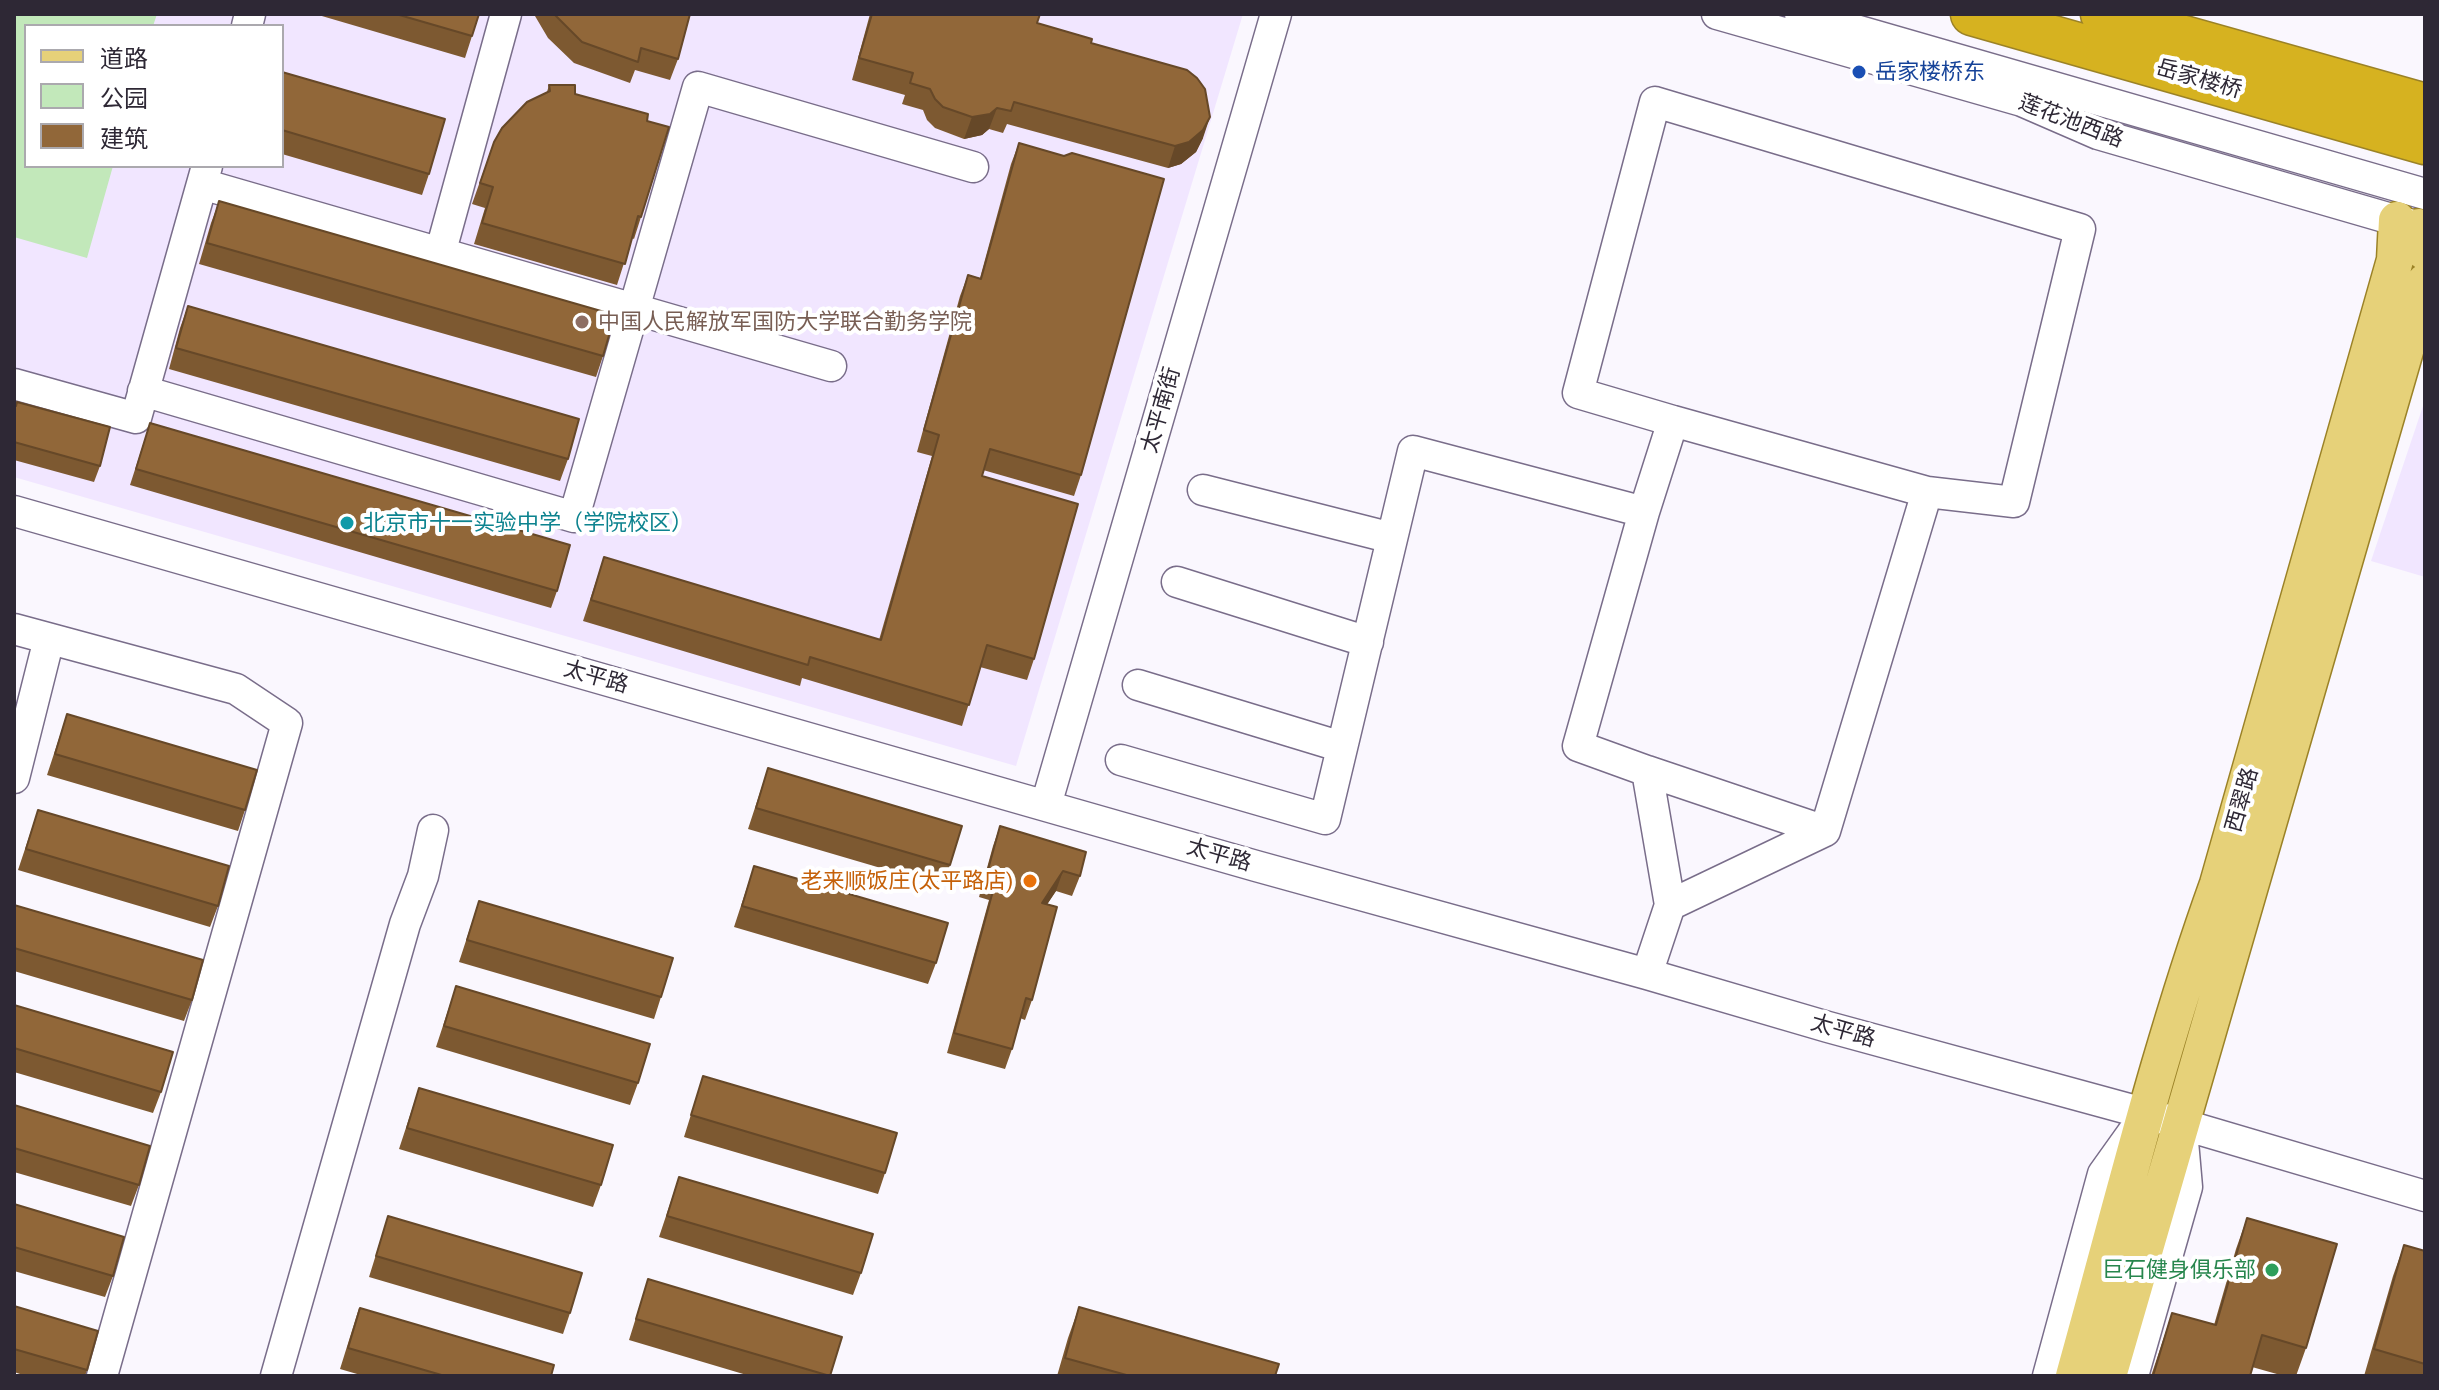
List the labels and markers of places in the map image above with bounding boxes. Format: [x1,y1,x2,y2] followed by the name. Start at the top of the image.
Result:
[1875,59,1985,85] place label: 岳家楼桥东
[1850,63,1868,81] marker: 岳家楼桥东
[598,309,972,335] place label: 中国人民解放军国防大学联合勤务学院
[573,313,591,331] marker: 中国人民解放军国防大学联合勤务学院
[363,510,693,536] place label: 北京市十一实验中学（学院校区）
[338,514,356,532] marker: 北京市十一实验中学（学院校区）
[801,868,1014,894] place label: 老来顺饭庄(太平路店)
[1021,872,1039,890] marker: 老来顺饭庄(太平路店)
[2102,1257,2256,1283] place label: 巨石健身俱乐部
[2263,1261,2281,1279] marker: 巨石健身俱乐部

